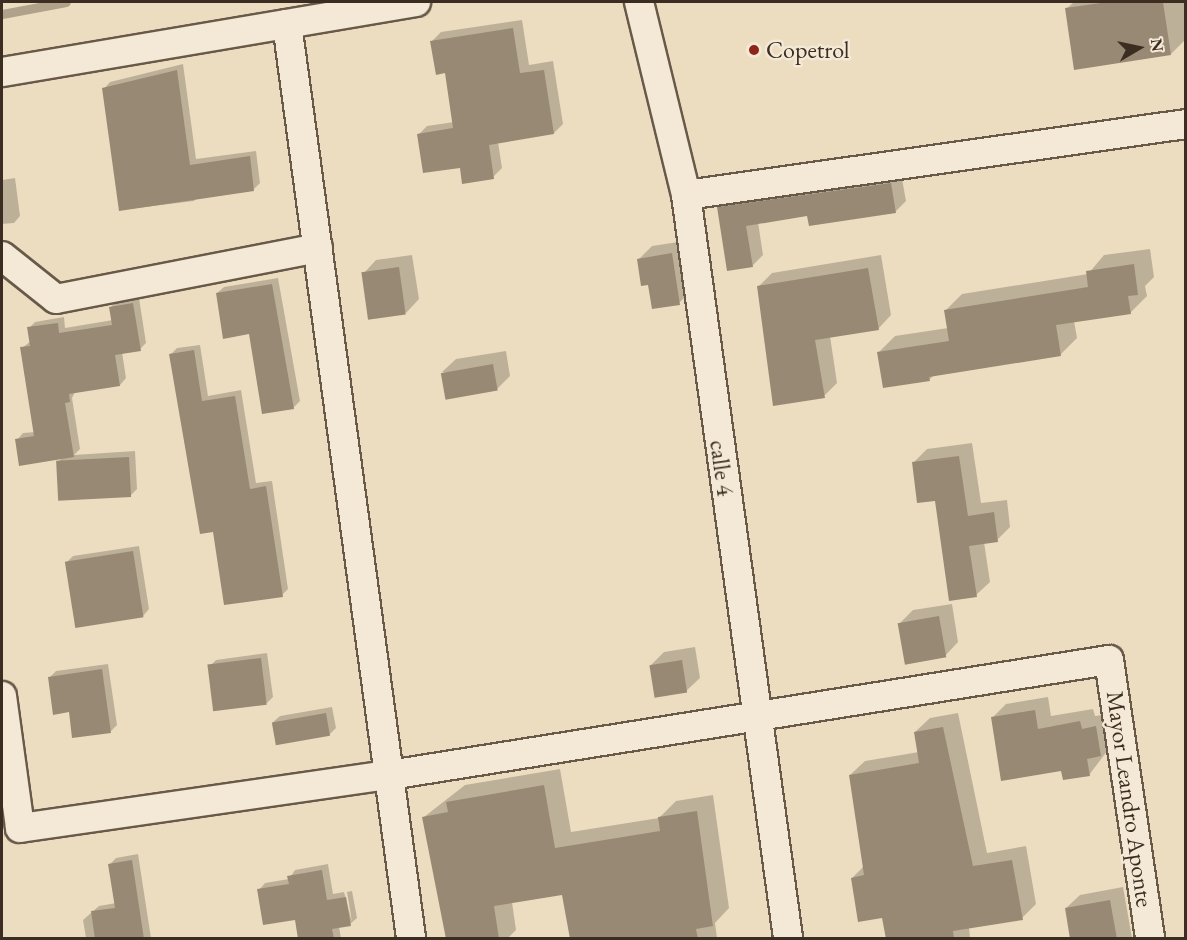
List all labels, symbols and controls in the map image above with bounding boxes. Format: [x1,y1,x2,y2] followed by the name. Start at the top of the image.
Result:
[1109,18,1169,78] north arrow
[766,36,850,64] place label: Copetrol
[1146,37,1169,53] text: N
[747,43,761,57] marker: Copetrol
[704,438,740,498] street label: calle 4
[1101,689,1159,909] street label: Mayor Leandro Aponte

